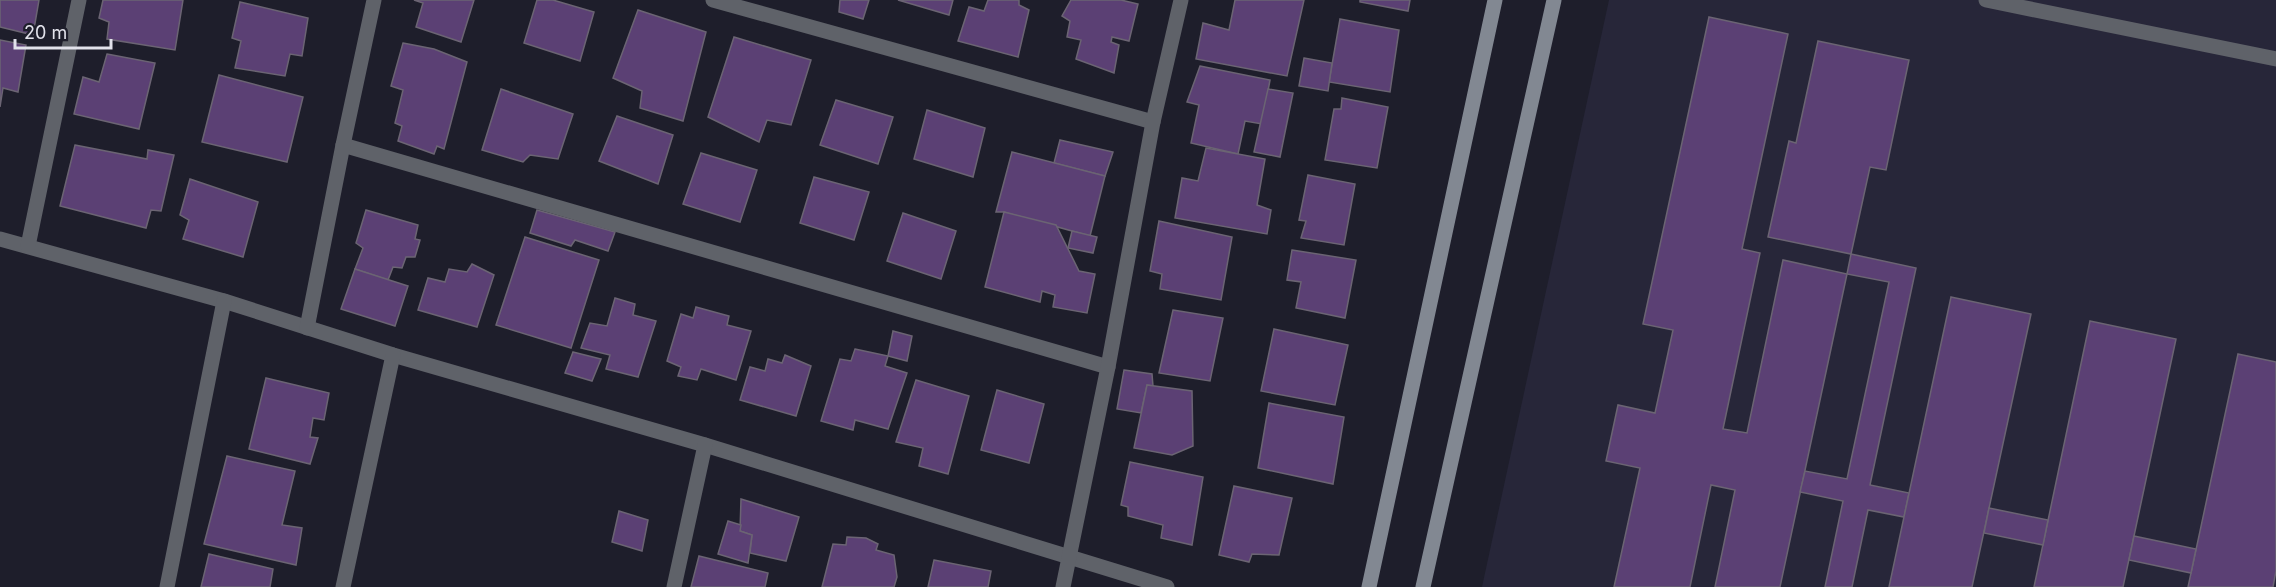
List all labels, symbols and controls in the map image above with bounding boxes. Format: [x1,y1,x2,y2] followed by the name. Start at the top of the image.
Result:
[15,12,111,50] scale bar
[24,22,67,43] text: 20 m

